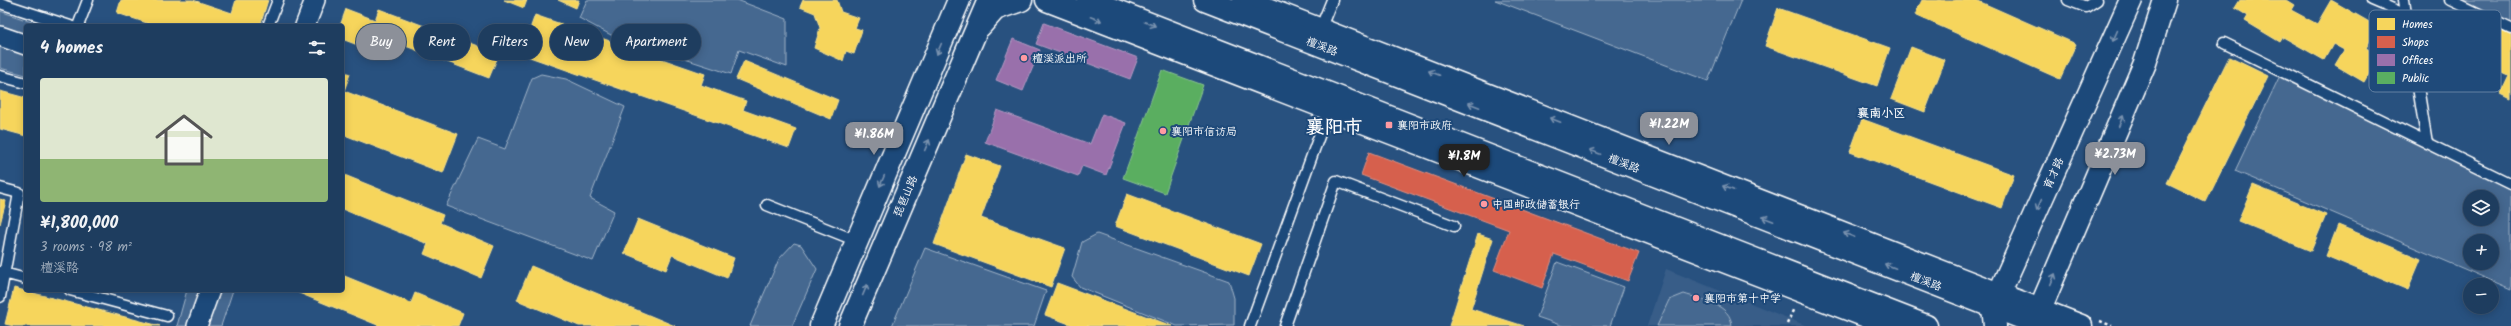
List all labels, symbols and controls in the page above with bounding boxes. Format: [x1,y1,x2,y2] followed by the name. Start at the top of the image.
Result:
[2369,10,2501,92] legend
[1090,15,1102,23] one-way arrow
[2402,16,2433,34] text: Homes
[1144,21,1156,29] one-way arrow
[356,24,406,60] chip: Buy
[414,24,470,60] chip: Rent
[478,24,542,60] chip: Filters
[550,24,603,60] chip: New
[611,24,701,60] chip: Apartment
[2111,29,2118,41] one-way arrow
[1303,33,1340,61] street label: 檀溪路
[2402,34,2429,52] text: Shops
[40,35,103,62] text: 4 homes
[306,37,328,59] icon: filters
[934,42,942,54] one-way arrow
[1032,50,1087,68] place label: 檀溪派出所
[2402,52,2434,70] text: Offices
[1019,53,1029,63] marker: 檀溪派出所
[1428,68,1440,76] one-way arrow
[2402,70,2429,88] text: Public
[1468,100,1480,108] one-way arrow
[148,104,220,176] icon: home
[1857,104,1905,123] district label: 襄南小区
[1636,112,1702,146] pin: ¥1.22M
[1305,113,1363,143] district label: 襄阳市
[1649,114,1689,135] text: ¥1.22M
[2117,115,2125,127] one-way arrow
[1550,116,1562,123] one-way arrow
[1397,117,1452,135] place label: 襄阳市政府
[1384,120,1394,130] marker: 襄阳市政府
[841,122,907,156] pin: ¥1.86M
[1171,123,1237,141] place label: 襄阳市信访局
[854,124,894,145] text: ¥1.86M
[1158,126,1168,136] marker: 襄阳市信访局
[924,139,931,151] one-way arrow
[2082,142,2148,176] pin: ¥2.73M
[1436,144,1492,178] pin: ¥1.8M
[2094,144,2136,165] text: ¥2.73M
[1448,146,1480,167] text: ¥1.8M
[1590,147,1602,155] one-way arrow
[1605,150,1642,178] street label: 檀溪路
[2039,155,2069,192] street label: 育才路
[889,173,923,220] street label: 琵琶山路
[878,175,886,187] one-way arrow
[1723,183,1735,191] one-way arrow
[2463,190,2499,314] map controls
[2463,190,2499,226] button: layers
[1492,196,1580,214] place label: 中国邮政储蓄银行
[1479,199,1489,209] marker: 中国邮政储蓄银行
[2035,199,2042,211] one-way arrow
[40,210,118,237] text: ¥1,800,000
[1763,215,1775,223] one-way arrow
[1844,231,1856,239] one-way arrow
[2463,234,2499,270] button: +
[40,237,132,258] text: 3 rooms · 98 m²
[40,258,79,279] text: 檀溪路
[1884,262,1896,270] one-way arrow
[1907,268,1944,296] street label: 檀溪路
[2049,273,2057,285] one-way arrow
[2463,278,2499,314] button: −
[862,285,870,297] one-way arrow
[1704,290,1781,308] place label: 襄阳市第十中学
[1691,293,1701,303] marker: 襄阳市第十中学

